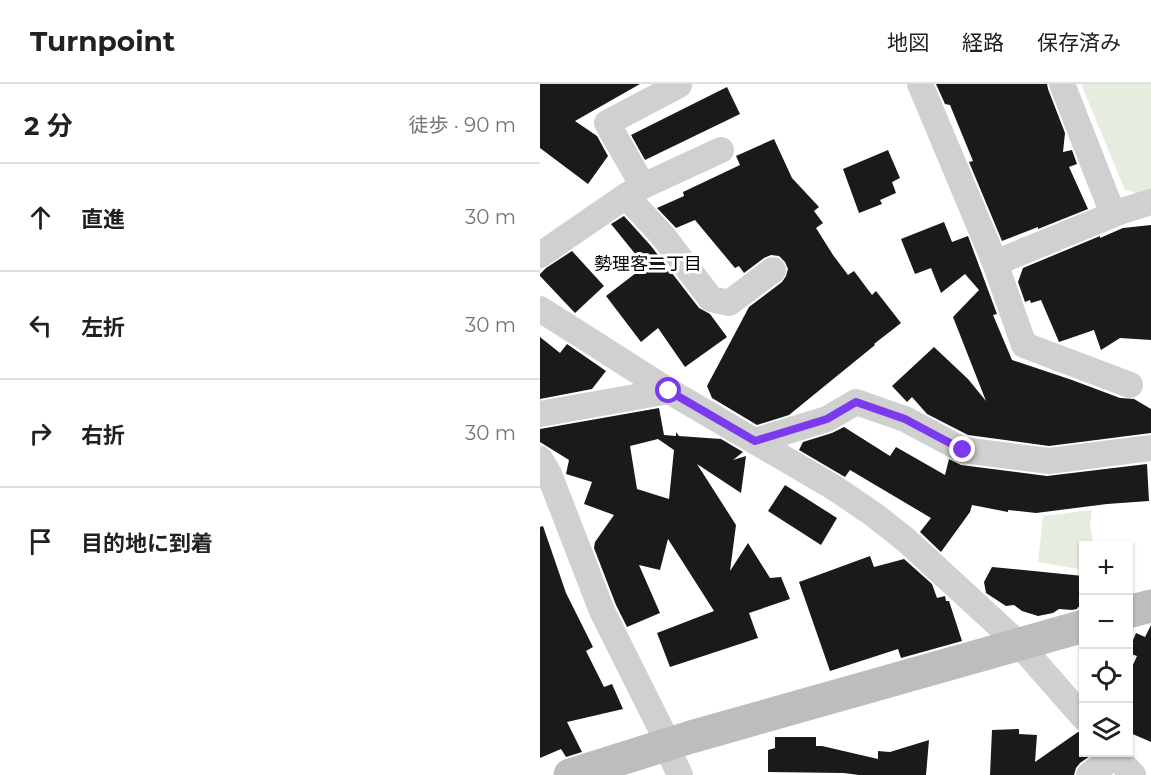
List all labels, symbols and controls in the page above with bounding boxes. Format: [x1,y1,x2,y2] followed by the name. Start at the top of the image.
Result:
[30,24,175,58] text: Turnpoint
[887,30,929,55] text: 地図
[962,30,1004,55] text: 経路
[1037,30,1121,55] text: 保存済み
[24,110,73,142] text: 2 分
[409,113,516,137] text: 徒歩 · 90 m
[24,201,57,234] icon: ahead
[465,205,516,229] text: 30 m
[81,206,125,233] text: 直進
[594,253,702,275] district label: 勢理客二丁目
[24,309,57,342] icon: left
[465,313,516,337] text: 30 m
[81,314,125,341] text: 左折
[655,377,681,403] route start
[24,417,57,450] icon: right
[465,421,516,445] text: 30 m
[81,422,125,449] text: 右折
[949,436,975,462] route end
[24,525,57,558] icon: arrive
[81,530,213,557] text: 目的地に到着
[1079,541,1133,757] map controls
[1079,541,1133,595] button: +
[1079,595,1133,649] button: −
[1079,649,1133,703] button: locate
[1079,703,1133,757] button: layers

